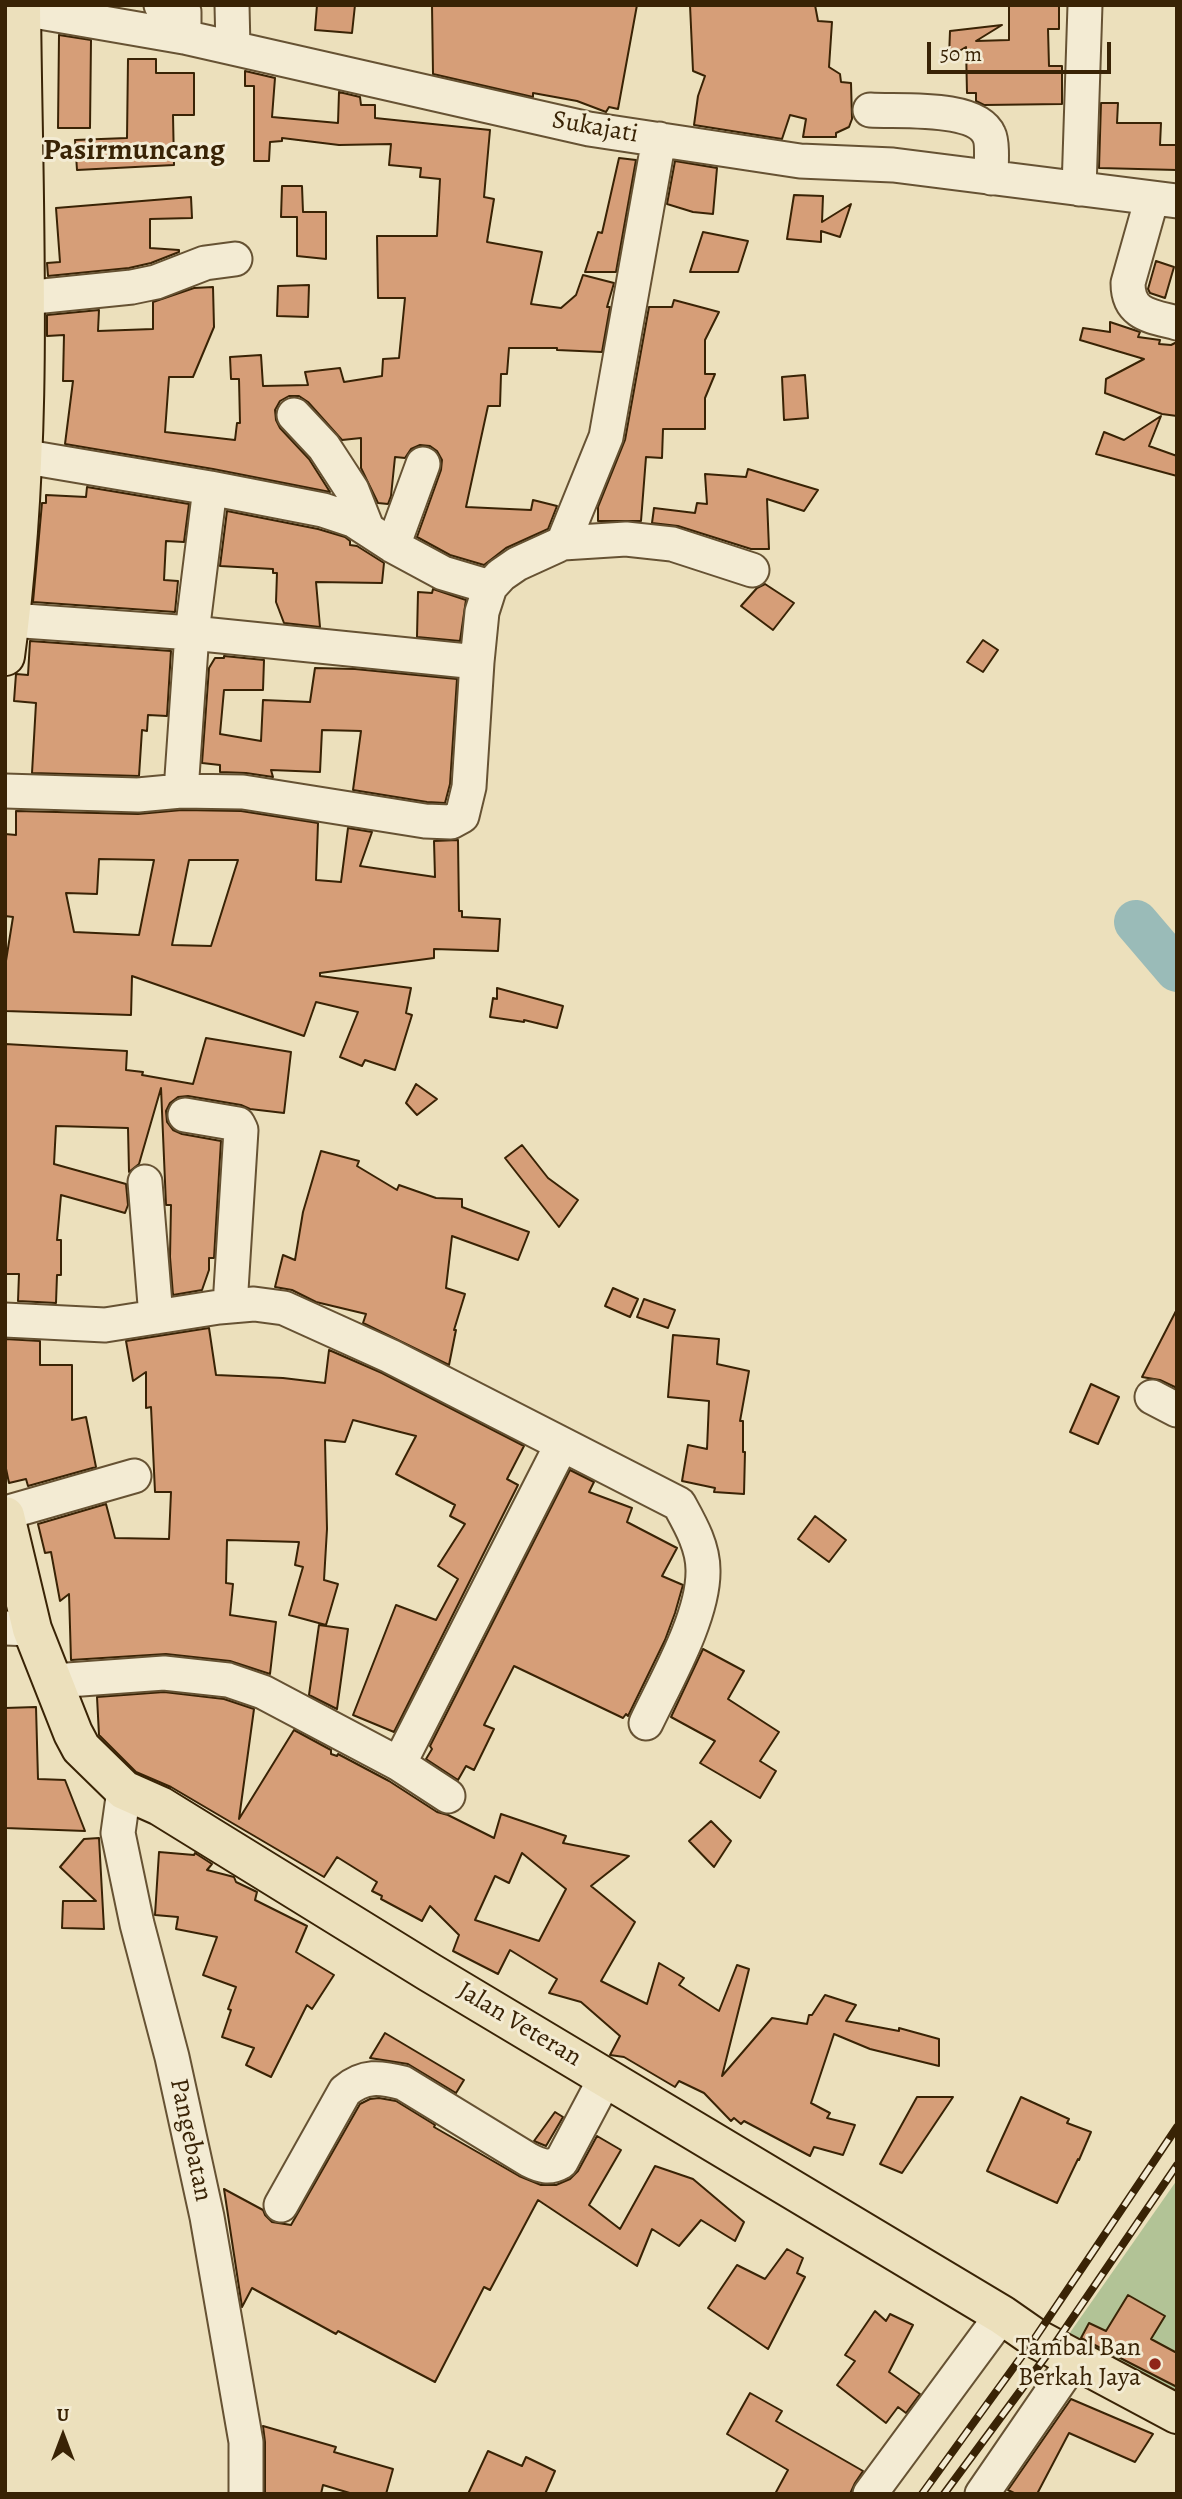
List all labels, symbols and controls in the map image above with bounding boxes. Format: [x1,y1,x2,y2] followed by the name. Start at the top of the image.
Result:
[930,28,1114,72] scale bar
[940,40,982,68] text: 50 m
[550,105,640,151] street label: Sukajati
[43,134,225,170] district label: Pasirmuncang
[451,1976,587,2074] street label: Jalan Veteran
[162,2076,218,2204] street label: Pangebatan
[1016,2333,1141,2394] place label: Tambal Ban Berkah Jaya
[1147,2356,1163,2372] marker: Tambal Ban Berkah Jaya
[28,2401,98,2471] north arrow
[57,2402,69,2428] text: U

